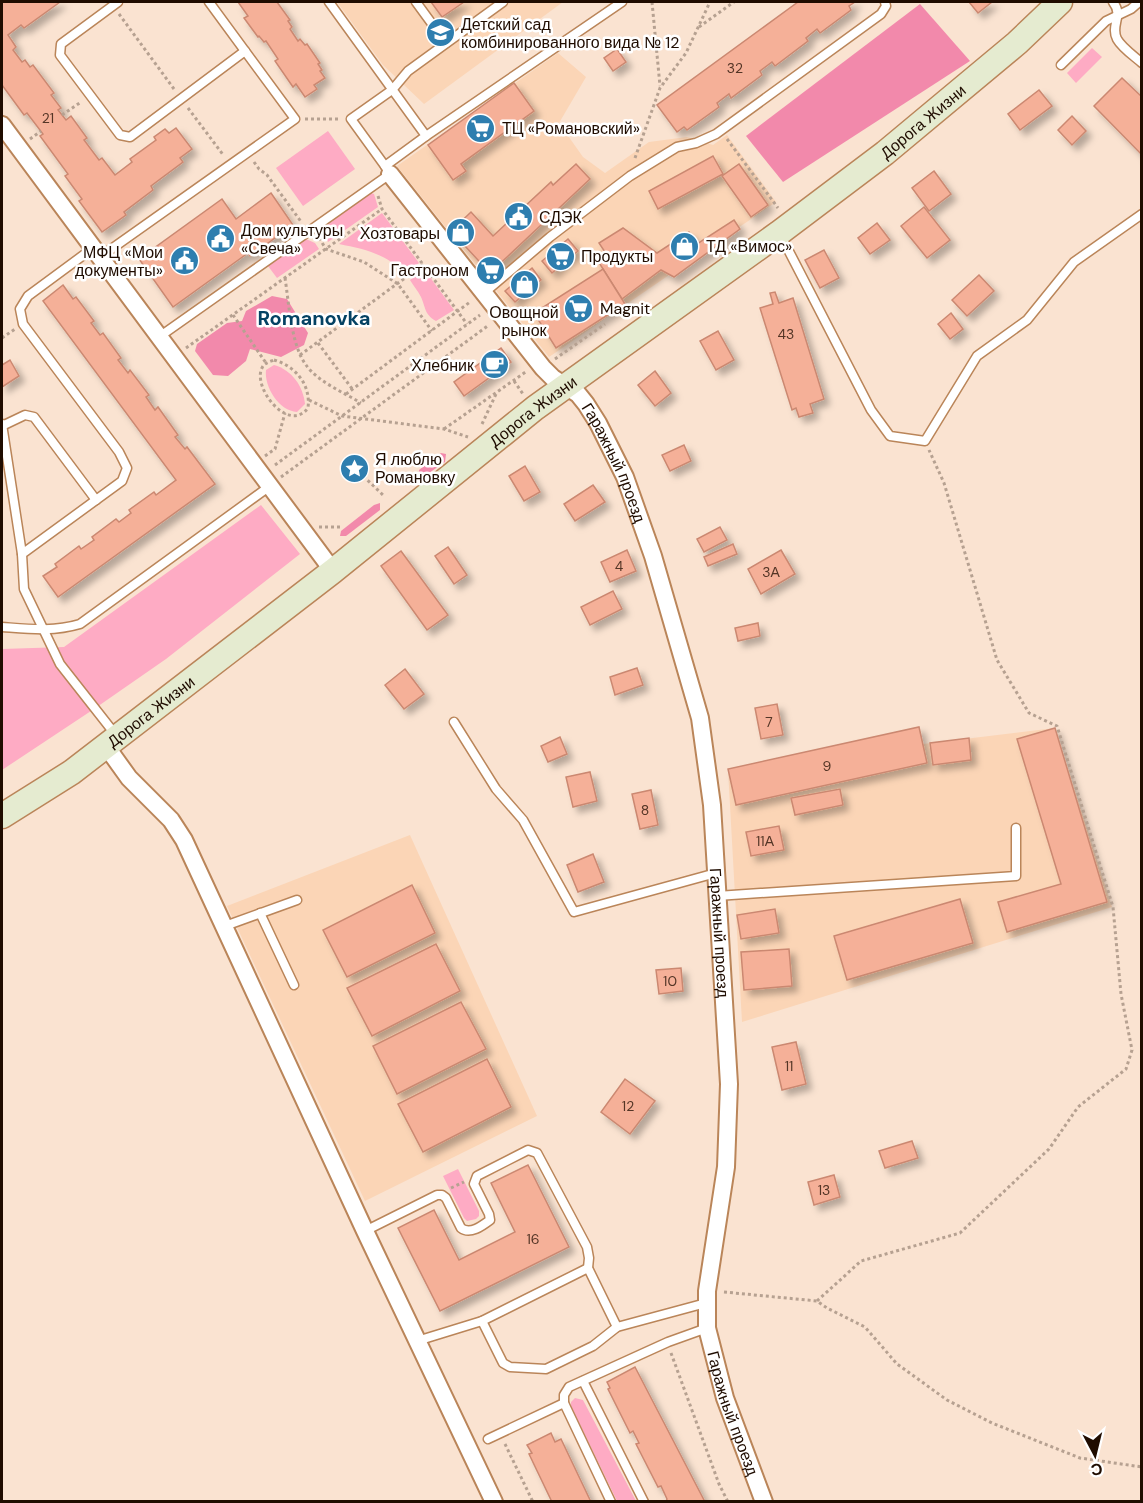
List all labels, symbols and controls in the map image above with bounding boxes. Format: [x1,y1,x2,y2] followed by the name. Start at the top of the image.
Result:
[461,14,680,53] place label: Детский сад комбинированного вида № 12
[424,17,456,49] school or university icon: Детский сад комбинированного вида № 12
[727,59,743,77] house number: 32
[876,80,970,163] street label: Дорога Жизни
[42,109,54,127] house number: 21
[465,112,497,144] supermarket icon: ТЦ «Романовский»
[502,118,640,139] place label: ТЦ «Романовский»
[502,201,534,233] public building icon: СДЭК
[539,207,583,228] place label: СДЭК
[445,217,477,249] shop icon: Хозтовары
[241,220,343,259] place label: Дом культуры «Свеча»
[204,223,236,255] public building icon: Дом культуры «Свеча»
[360,223,440,244] place label: Хозтовары
[669,230,701,262] shop icon: ТД «Вимос»
[706,236,792,257] place label: ТД «Вимос»
[544,240,576,272] supermarket icon: Продукты
[75,242,163,281] place label: МФЦ «Мои документы»
[168,245,200,277] public building icon: МФЦ «Мои документы»
[581,246,653,267] place label: Продукты
[474,254,506,286] supermarket icon: Гастроном
[390,260,469,281] place label: Гастроном
[508,268,540,300] shop icon: Овощной рынок
[563,292,595,324] supermarket icon: Magnit
[600,298,650,319] place label: Magnit
[489,302,559,341] place label: Овощной рынок
[257,305,371,331] district label: Romanovka
[778,325,794,343] house number: 43
[479,349,511,381] cafe icon: Хлебник
[411,355,475,376] place label: Хлебник
[485,371,581,452] street label: Дорога Жизни
[577,399,651,526] street label: Гаражный проезд
[375,449,455,488] place label: Я люблю Романовку
[338,452,370,484] place icon: Я люблю Романовку
[615,557,624,575] house number: 4
[762,563,780,581] house number: 3А
[103,671,199,752] street label: Дорога Жизни
[765,713,773,731] house number: 7
[823,757,832,775] house number: 9
[641,801,649,819] house number: 8
[756,832,775,850] house number: 11А
[705,867,734,999] street label: Гаражный проезд
[663,972,677,990] house number: 10
[785,1057,793,1075] house number: 11
[622,1097,634,1115] house number: 12
[818,1181,830,1199] house number: 13
[526,1230,540,1248] house number: 16
[703,1349,764,1479] street label: Гаражный проезд
[1065,1425,1125,1485] north arrow
[1089,1458,1104,1481] text: С

